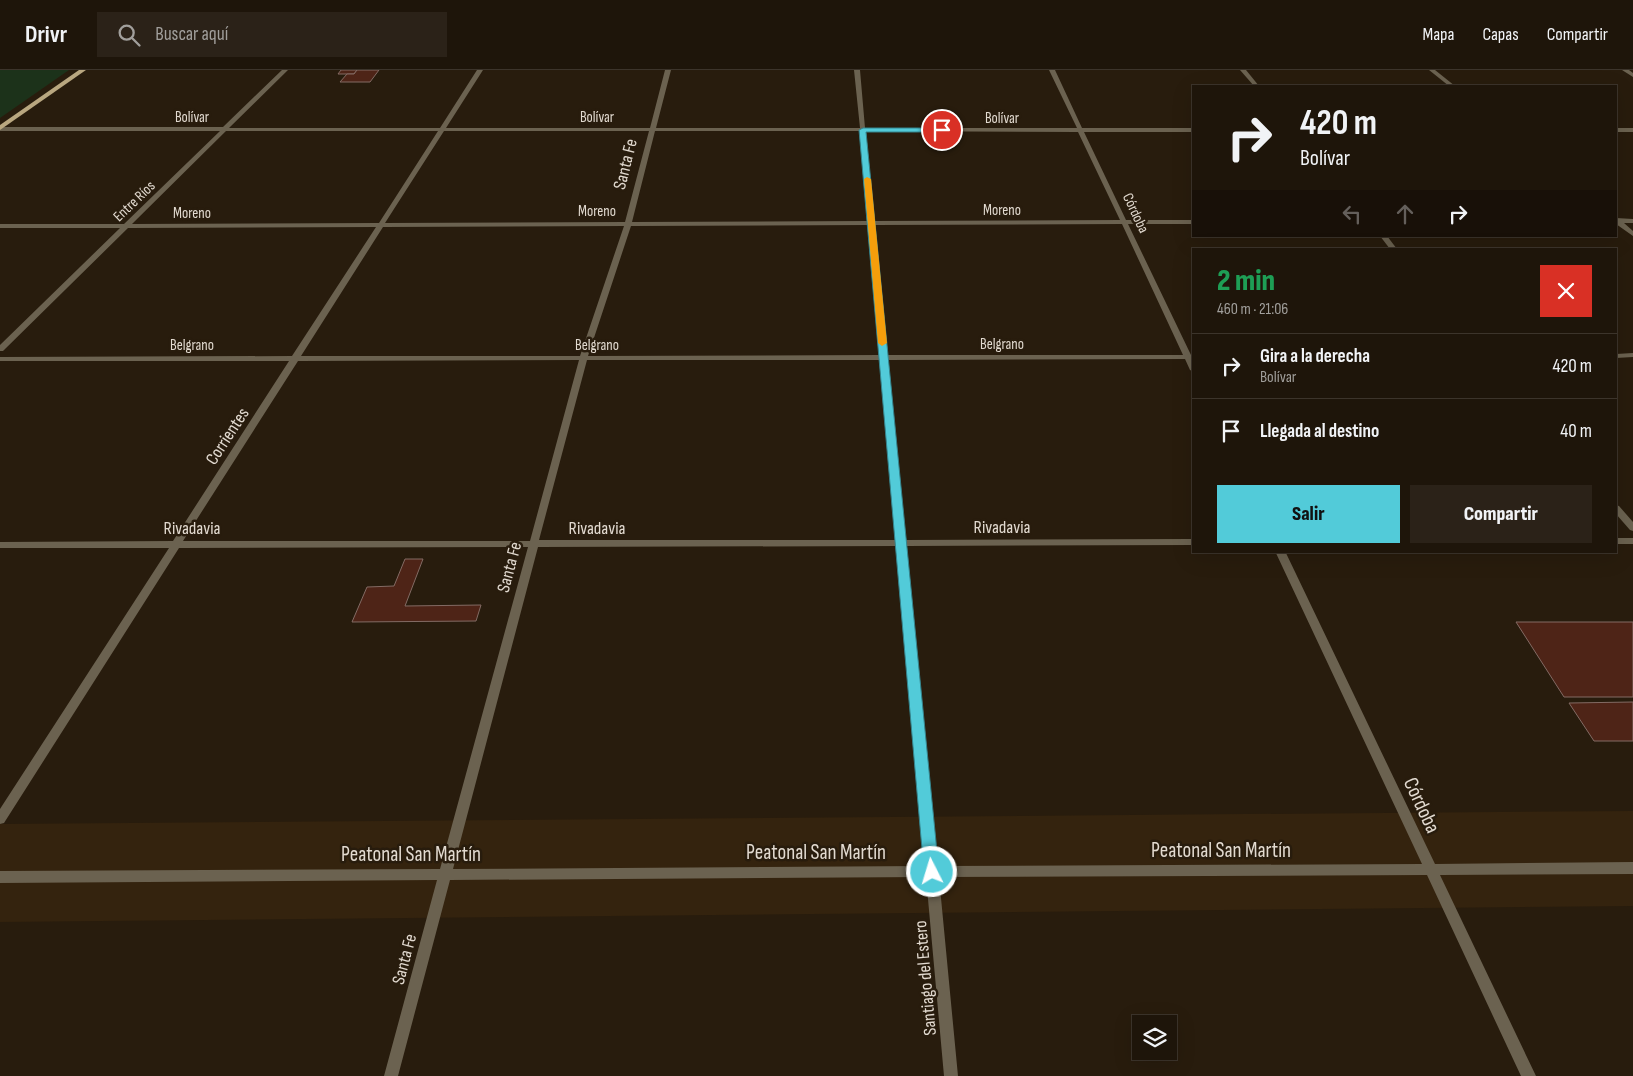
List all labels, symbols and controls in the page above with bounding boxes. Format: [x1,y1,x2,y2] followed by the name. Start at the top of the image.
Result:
[97,12,447,57] search box
[25,20,67,49] text: Drivr
[115,21,143,49] icon: search
[155,23,228,46] text: Buscar aquí
[1422,24,1454,45] text: Mapa
[1482,24,1519,45] text: Capas
[1547,24,1608,45] text: Compartir
[1300,102,1377,145] text: 420 m
[1217,105,1282,170] icon: right
[175,108,210,127] street label: Bolívar
[580,108,615,127] street label: Bolívar
[921,109,963,151] pin
[985,109,1020,128] street label: Bolívar
[928,116,956,144] icon: arrive
[609,137,642,192] street label: Santa Fe
[1300,145,1350,172] text: Bolívar
[109,177,159,226] street label: Entre Ríos
[1118,190,1153,236] street label: Córdoba
[1338,200,1366,228] icon: left
[1391,200,1419,228] icon: ahead
[1444,200,1472,228] icon: right
[983,201,1021,220] street label: Moreno
[578,202,616,221] street label: Moreno
[173,204,211,223] street label: Moreno
[1217,263,1275,299] text: 2 min
[1540,265,1592,317] button: close
[1217,300,1288,319] text: 460 m · 21:06
[980,335,1024,354] street label: Belgrano
[170,336,214,355] street label: Belgrano
[575,336,619,355] street label: Belgrano
[1260,345,1370,368] text: Gira a la derecha
[1217,352,1245,380] icon: right
[1552,355,1592,378] text: 420 m
[1260,368,1296,387] text: Bolívar
[201,404,254,469] street label: Corrientes
[1217,417,1245,445] icon: arrive
[1260,420,1379,443] text: Llegada al destino
[1560,420,1592,443] text: 40 m
[1217,485,1400,543] button: Salir
[1410,485,1592,543] button: Compartir
[974,517,1030,538] street label: Rivadavia
[164,518,220,539] street label: Rivadavia
[569,518,625,539] street label: Rivadavia
[493,540,526,595] street label: Santa Fe
[1398,773,1445,837] street label: Córdoba
[1151,838,1291,863] street label: Peatonal San Martín
[746,840,886,865] street label: Peatonal San Martín
[341,842,481,867] street label: Peatonal San Martín
[905,845,957,897] position arrow
[910,920,941,1036] street label: Santiago del Estero
[388,932,421,987] street label: Santa Fe
[1132,1015,1177,1060] map controls
[1132,1015,1177,1060] button: layers

